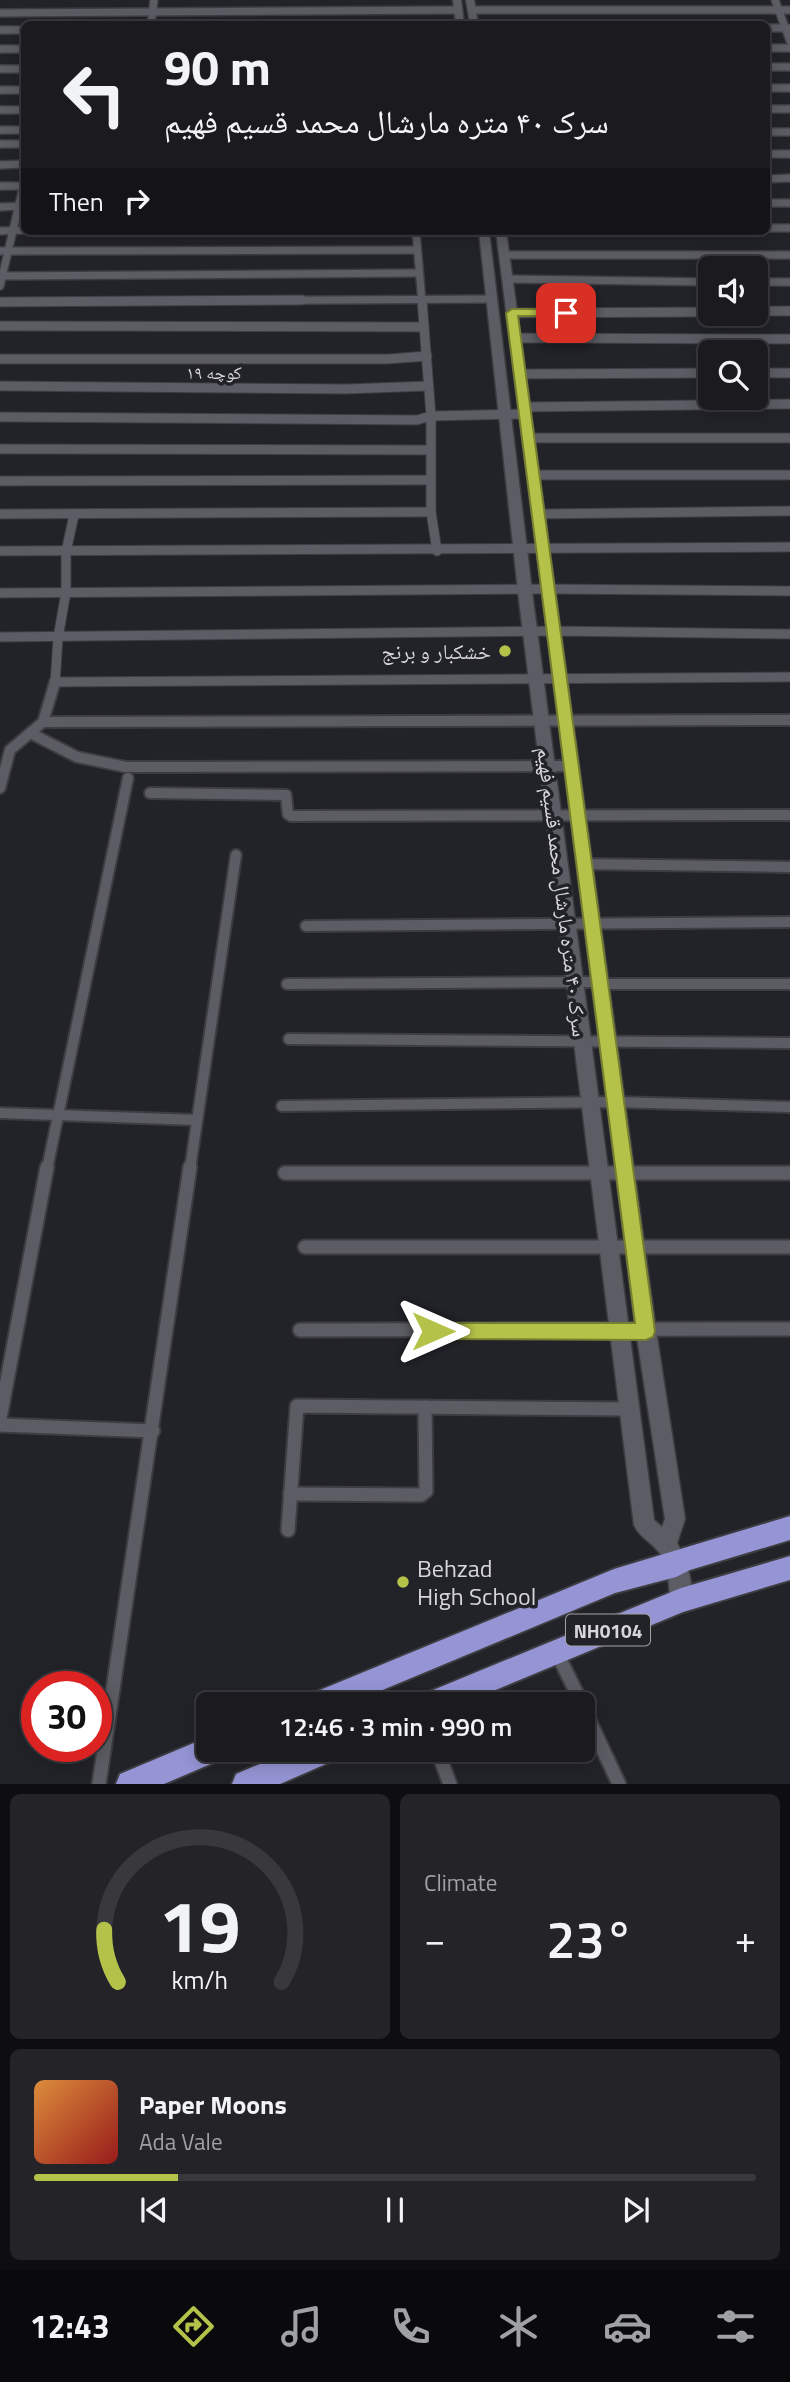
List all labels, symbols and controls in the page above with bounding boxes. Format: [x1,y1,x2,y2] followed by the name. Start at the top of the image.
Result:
[164,29,271,104] text: 90 m
[49,49,140,140] icon: left
[164,97,609,145] text: سرک ۴۰ متره مارشال محمد قسیم فهیم
[49,182,104,221] text: Then
[118,182,156,220] icon: right
[698,256,768,410] map controls
[698,256,768,326] button: sound
[536,283,596,343] pin
[547,294,585,332] icon: arrive
[698,340,768,410] button: search
[186,359,242,386] street label: کوچه ۱۹
[381,635,491,667] place label: خشکبار و برنج
[497,643,513,659] marker: خشکبار و برنج
[529,745,597,1039] street label: سرک ۴۰ متره مارشال محمد قسیم فهیم
[396,1294,470,1368] position arrow
[417,1550,536,1614] place label: Behzad High School
[395,1574,411,1590] marker: Behzad High School
[566,1614,650,1646] road number: NH0104
[21,1671,112,1762] speed limit sign: 30
[279,1707,512,1746] text: 12:46 · 3 min · 990 m
[424,1865,497,1900] text: Climate
[159,1871,241,1981] text: 19
[546,1899,634,1978] text: 23°
[424,1910,445,1968] text: −
[735,1910,756,1968] text: +
[172,1961,228,1999] text: km/h
[139,2085,287,2124] text: Paper Moons
[139,2124,223,2159] text: Ada Vale
[135,2191,173,2229] icon: previous
[376,2191,414,2229] icon: pause
[617,2191,655,2229] icon: next
[30,2302,110,2350] text: 12:43
[169,2302,218,2351] icon: directions
[277,2302,326,2351] icon: music
[386,2302,435,2351] icon: phone
[494,2302,543,2351] icon: climate
[603,2302,652,2351] icon: car
[711,2302,760,2351] icon: filters

